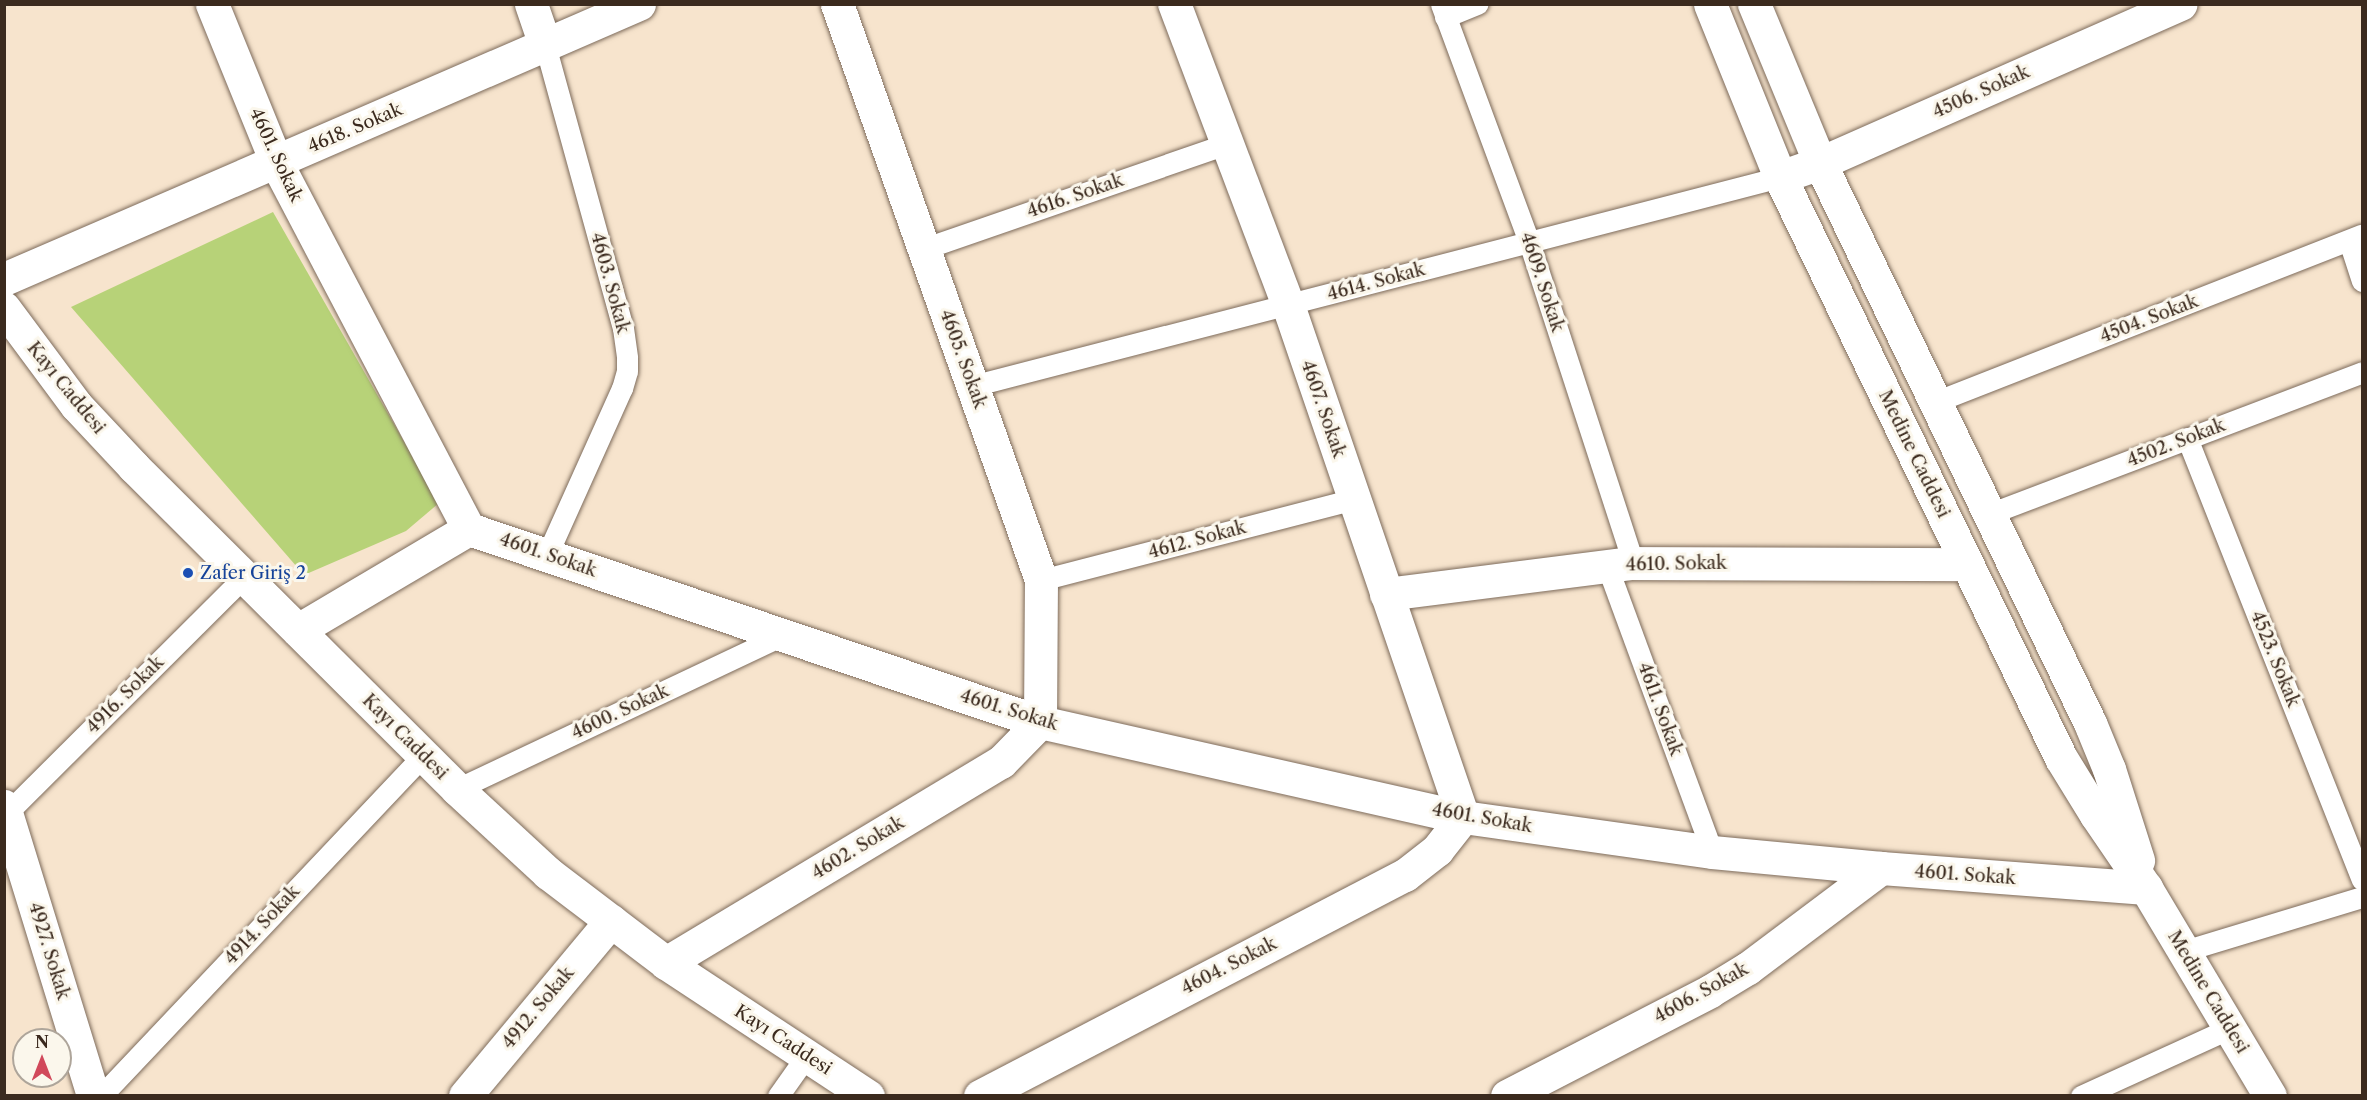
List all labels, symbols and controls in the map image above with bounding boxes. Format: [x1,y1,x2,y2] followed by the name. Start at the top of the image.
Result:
[1929,61,2033,123] street label: 4506. Sokak
[305,98,405,158] street label: 4618. Sokak
[245,105,307,205] street label: 4601. Sokak
[1024,169,1126,223] street label: 4616. Sokak
[586,230,634,336] street label: 4603. Sokak
[1516,230,1568,334] street label: 4609. Sokak
[1325,259,1427,305] street label: 4614. Sokak
[2097,290,2201,348] street label: 4504. Sokak
[935,307,991,411] street label: 4605. Sokak
[22,338,110,438] street label: Kayı Caddesi
[1296,357,1350,461] street label: 4607. Sokak
[1874,387,1954,521] street label: Medine Caddesi
[2124,414,2228,472] street label: 4502. Sokak
[1146,517,1248,563] street label: 4612. Sokak
[497,528,599,582] street label: 4601. Sokak
[1625,552,1727,576] street label: 4610. Sokak
[200,562,306,584] place label: Zafer Giriş 2
[181,566,195,580] marker: Zafer Giriş 2
[2246,608,2304,710] street label: 4523. Sokak
[82,652,168,738] street label: 4916. Sokak
[1633,660,1687,758] street label: 4611. Sokak
[568,680,672,744] street label: 4600. Sokak
[957,685,1061,735] street label: 4601. Sokak
[358,690,452,784] street label: Kayı Caddesi
[1430,799,1534,837] street label: 4601. Sokak
[808,812,908,884] street label: 4602. Sokak
[1914,861,2016,889] street label: 4601. Sokak
[220,881,304,969] street label: 4914. Sokak
[24,900,74,1002] street label: 4927. Sokak
[2163,927,2253,1057] street label: Medine Caddesi
[1178,933,1280,999] street label: 4604. Sokak
[1650,958,1752,1028] street label: 4606. Sokak
[498,963,578,1053] street label: 4912. Sokak
[730,1000,836,1080] street label: Kayı Caddesi
[12,1028,72,1088] north arrow
[35,1032,49,1052] text: N

